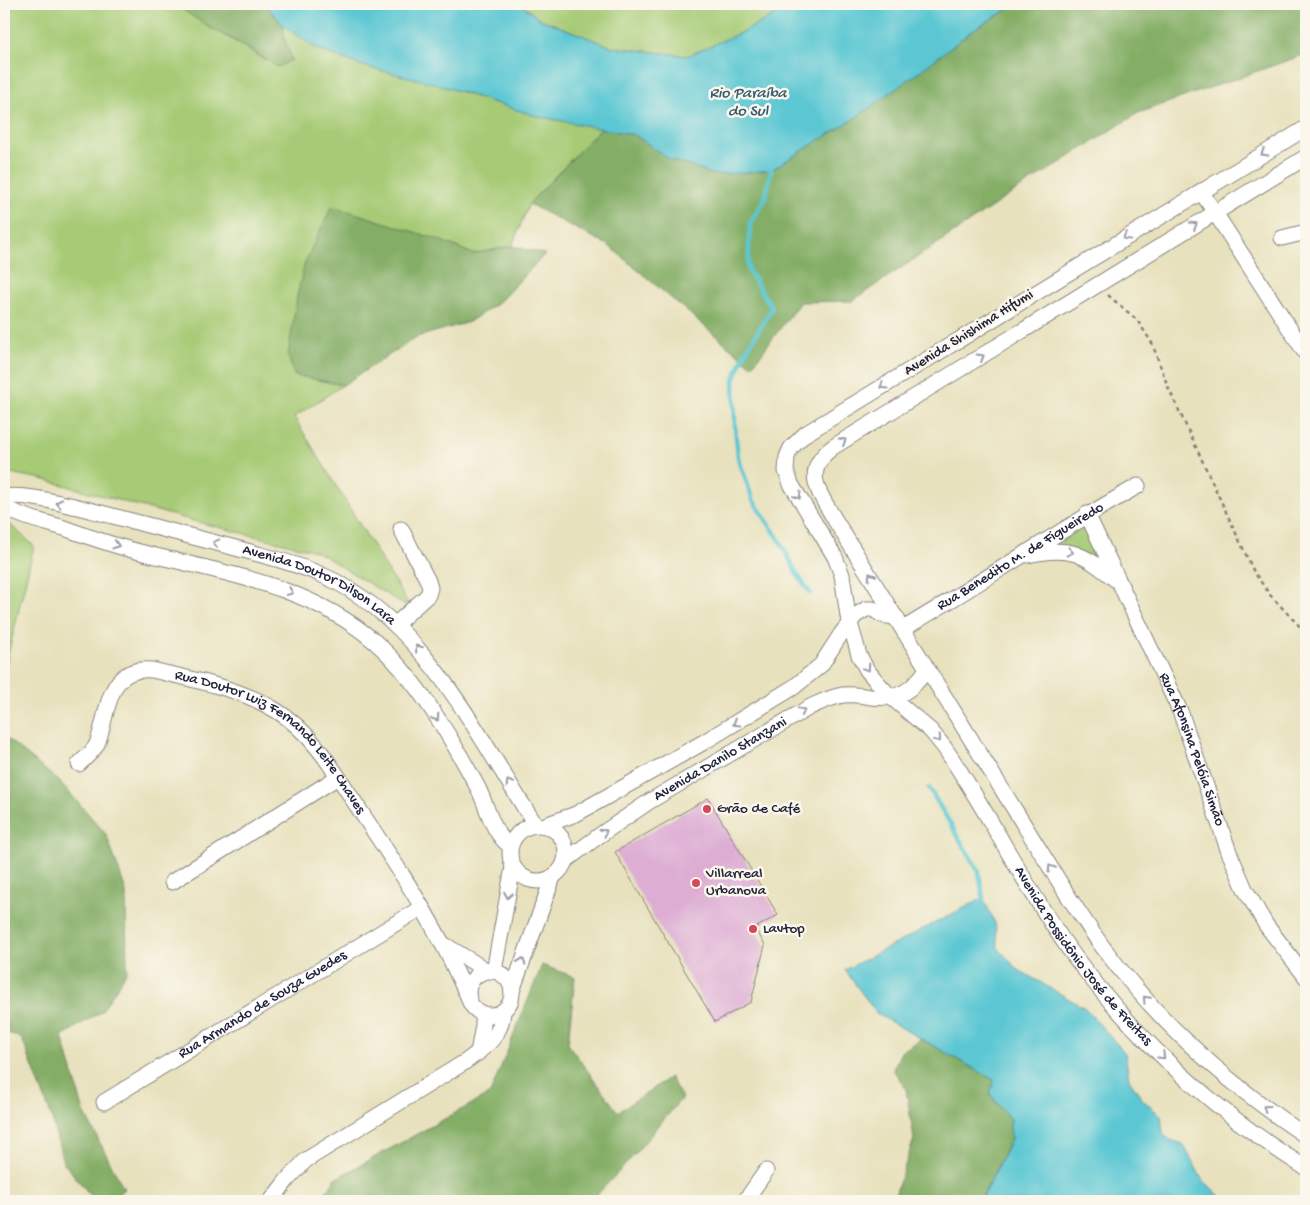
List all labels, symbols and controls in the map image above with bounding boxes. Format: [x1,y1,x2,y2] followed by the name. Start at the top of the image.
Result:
[710,85,788,122] water label: Rio Paraíba do Sul
[1261,147,1270,157] one-way arrow
[1189,222,1198,232] one-way arrow
[1122,231,1131,241] one-way arrow
[901,286,1037,380] street label: Avenida Shishima Hifumi
[976,353,985,363] one-way arrow
[879,380,888,390] one-way arrow
[837,438,846,448] one-way arrow
[792,490,802,499] one-way arrow
[54,498,63,509] one-way arrow
[934,499,1107,615] street label: Rua Benedito M. de Figueiredo
[212,538,221,549] one-way arrow
[111,540,120,550] one-way arrow
[240,541,400,630] street label: Avenida Doutor Dilson Lara
[1065,546,1074,557] one-way arrow
[868,573,877,582] one-way arrow
[285,585,294,596] one-way arrow
[415,645,424,654] one-way arrow
[861,663,870,672] one-way arrow
[173,667,369,818] street label: Rua Doutor Luiz Fernando Leite Chaves
[1154,670,1228,829] street label: Rua Afonsina Pelóia Simão
[797,708,806,718] one-way arrow
[430,712,439,722] one-way arrow
[651,713,790,806] street label: Avenida Danilo Stanzani
[732,716,741,726] one-way arrow
[932,733,941,742] one-way arrow
[505,779,515,788] one-way arrow
[717,800,801,818] place label: Grão de Café
[701,803,713,815] marker: Grão de Café
[598,829,608,838] one-way arrow
[1010,864,1156,1050] street label: Avenida Possidônio José de Freitas
[1047,864,1057,873] one-way arrow
[705,865,767,900] place label: Villarreal Urbanova
[690,877,702,889] marker: Villarreal Urbanova
[503,891,514,900] one-way arrow
[763,920,805,938] place label: Lavtop
[747,923,759,935] marker: Lavtop
[175,946,350,1063] street label: Rua Armando de Souza Guedes
[516,957,526,965] one-way arrow
[1143,996,1152,1005] one-way arrow
[1156,1050,1165,1059] one-way arrow
[1263,1106,1272,1114] one-way arrow

